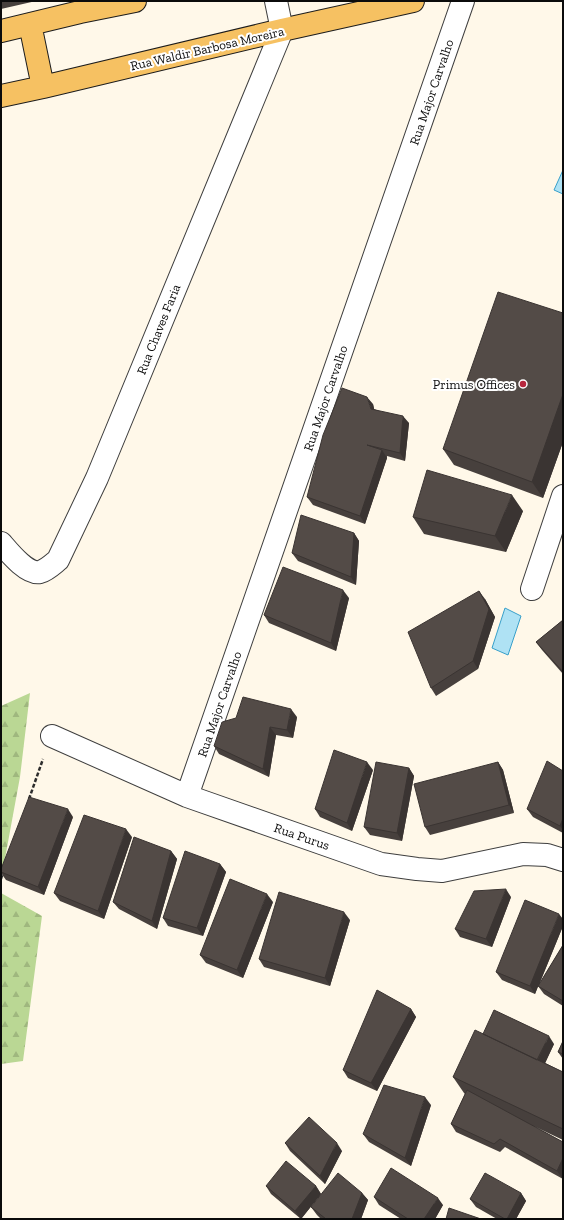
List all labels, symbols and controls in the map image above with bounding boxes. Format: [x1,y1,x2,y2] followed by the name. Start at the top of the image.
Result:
[129,23,286,73] street label: Rua Waldir Barbosa Moreira
[406,37,458,147] street label: Rua Major Carvalho
[134,281,184,377] street label: Rua Chaves Faria
[300,343,352,453] street label: Rua Major Carvalho
[433,377,515,392] place label: Primus Offices
[518,379,528,389] marker: Primus Offices
[194,649,246,759] street label: Rua Major Carvalho
[272,820,332,853] street label: Rua Purus

